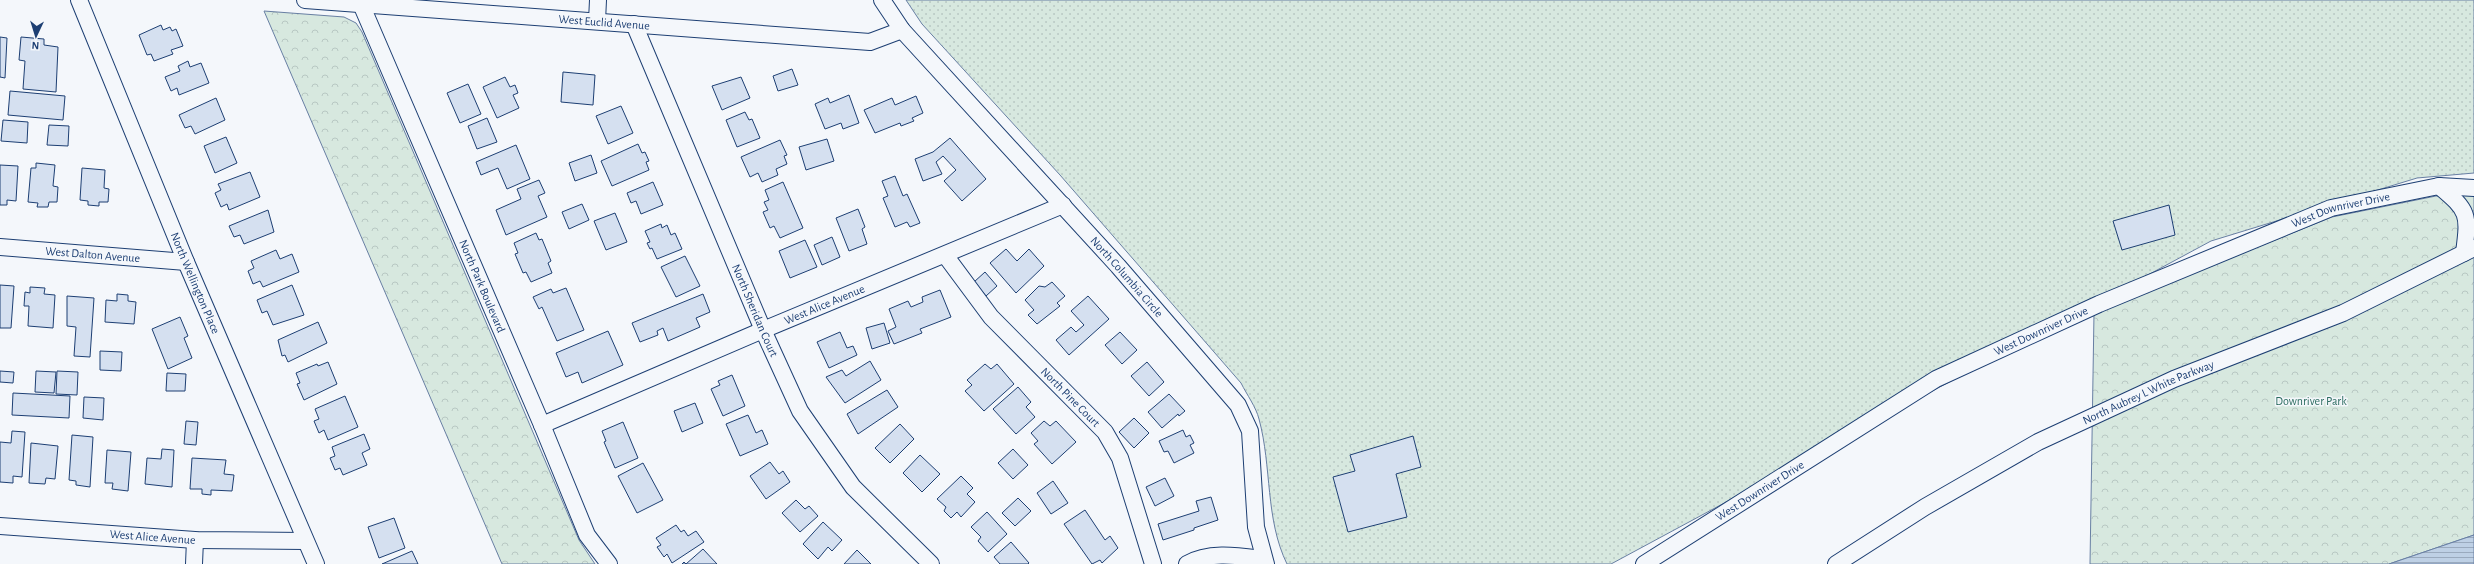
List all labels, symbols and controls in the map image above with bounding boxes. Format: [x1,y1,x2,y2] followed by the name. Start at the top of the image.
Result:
[558,13,650,32] street label: West Euclid Avenue
[16,16,56,56] north arrow
[31,40,40,51] text: N
[2290,190,2391,230] street label: West Downriver Drive
[169,231,222,336] street label: North Wellington Place
[1088,234,1165,320] street label: North Columbia Circle
[457,238,507,334] street label: North Park Boulevard
[45,245,141,264] street label: West Dalton Avenue
[730,262,780,359] street label: North Sheridan Court
[782,282,866,327] street label: West Alice Avenue
[1992,304,2090,358] street label: West Downriver Drive
[2081,358,2216,427] street label: North Aubrey L White Parkway
[1039,365,1102,429] street label: North Pine Court
[2275,395,2347,407] park label: Downriver Park
[1713,458,1806,523] street label: West Downriver Drive
[109,528,196,546] street label: West Alice Avenue

